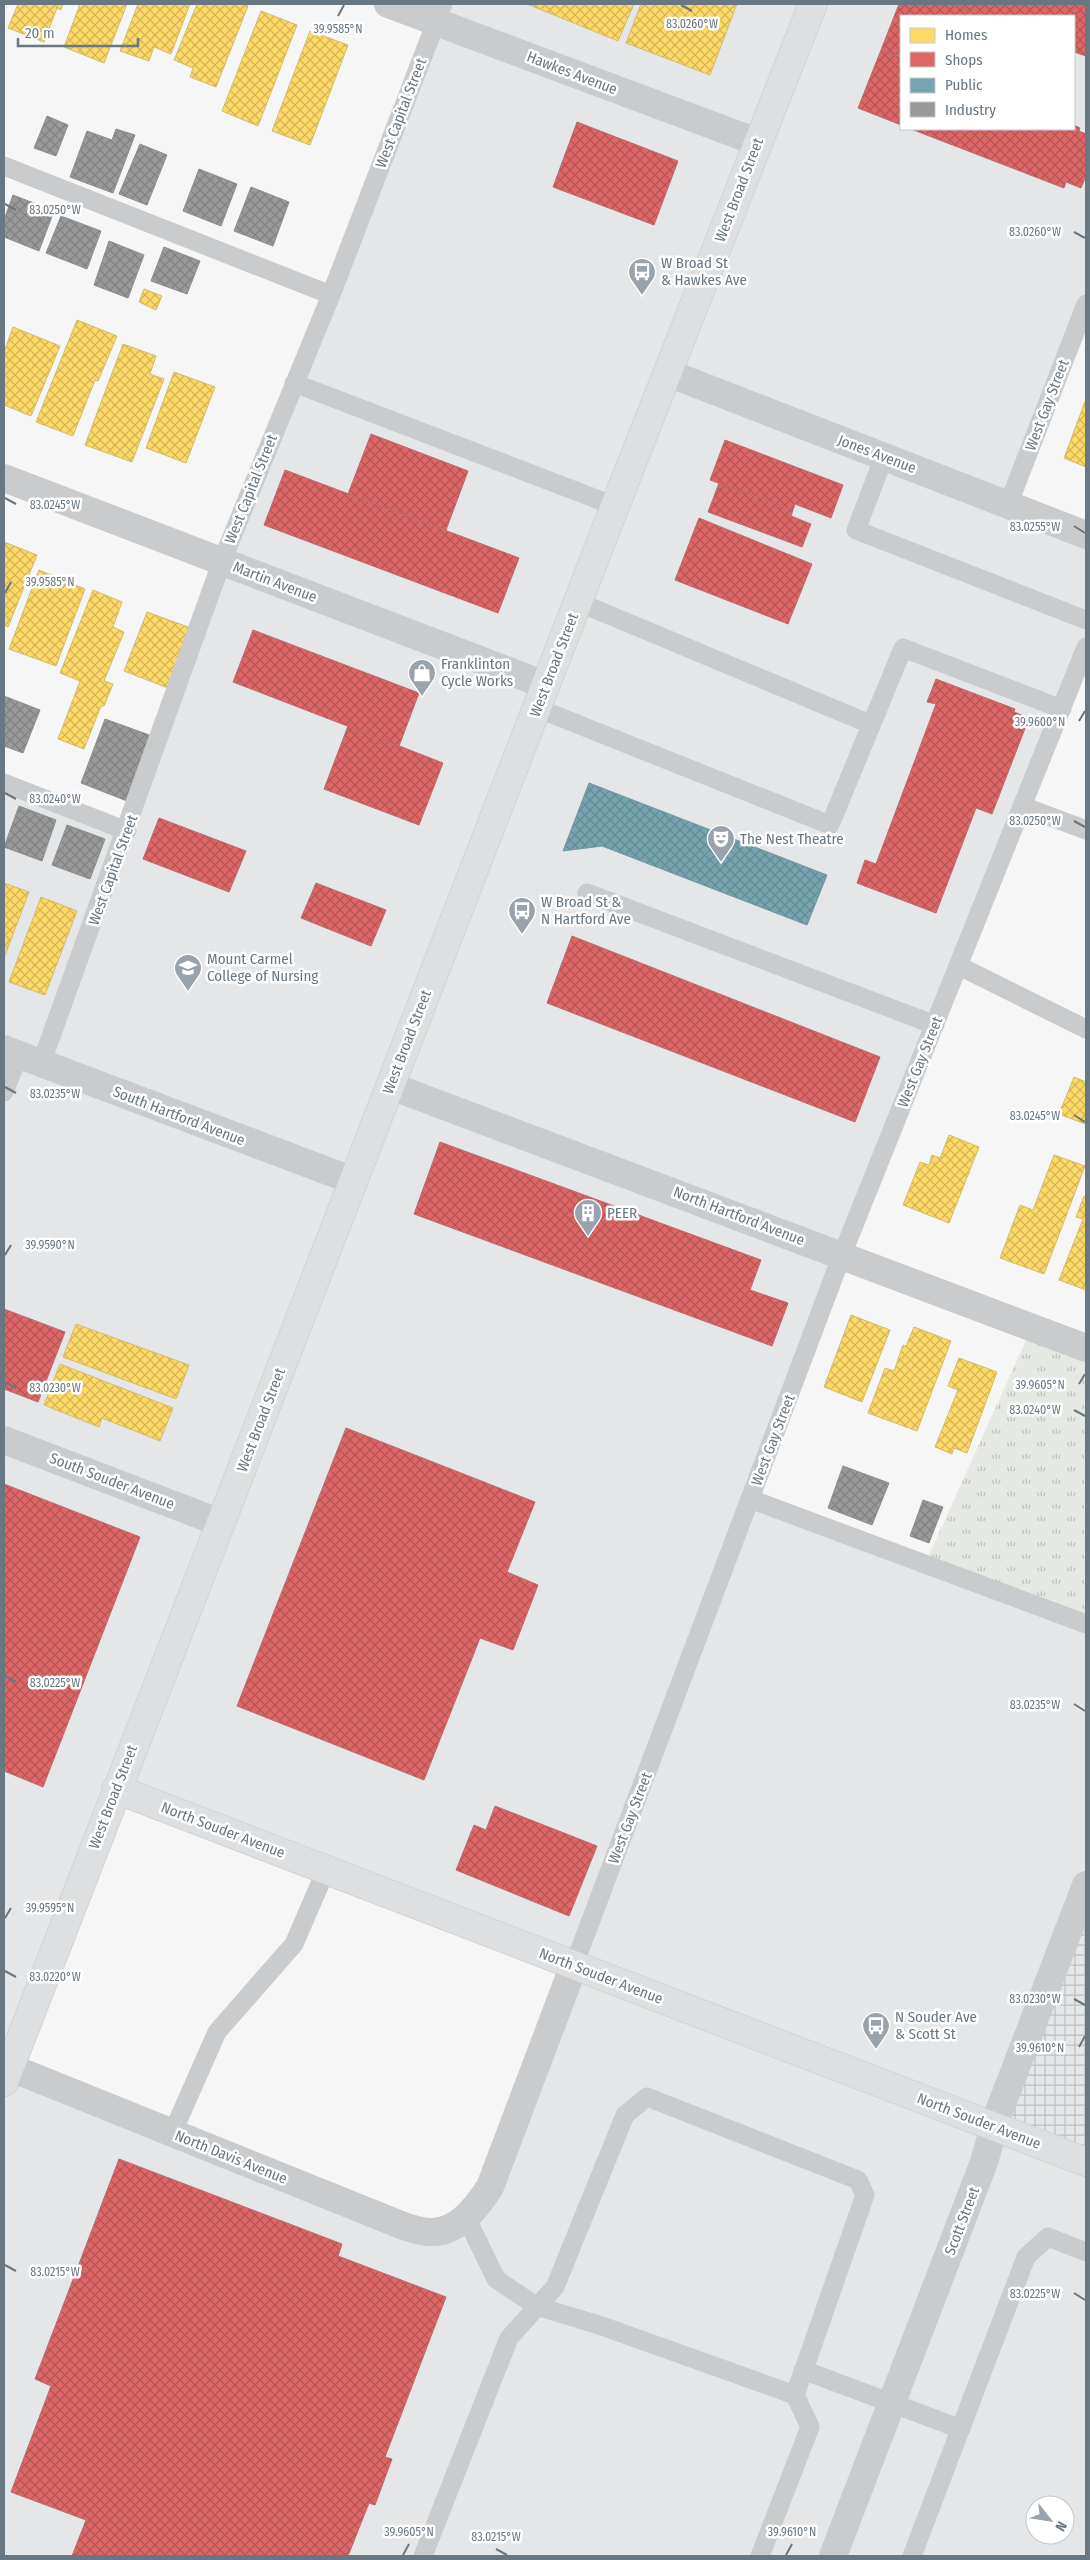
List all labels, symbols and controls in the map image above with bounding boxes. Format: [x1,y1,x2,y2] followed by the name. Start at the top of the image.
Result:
[18,15,138,47] scale bar
[900,15,1075,130] legend
[666,17,718,31] text: 83.0260°W
[314,22,363,36] text: 39.9585°N
[25,24,55,42] text: 20 m
[945,26,987,44] text: Homes
[524,47,620,99] street label: Hawkes Avenue
[945,51,983,69] text: Shops
[372,55,430,171] street label: West Capital Street
[945,76,983,94] text: Public
[945,101,996,119] text: Industry
[711,135,767,245] street label: West Broad Street
[29,203,81,217] text: 83.0250°W
[1009,225,1061,239] text: 83.0260°W
[661,254,747,289] place label: W Broad St & Hawkes Ave
[627,257,657,296] bus stop icon: W Broad St & Hawkes Ave
[1021,357,1073,453] street label: West Gay Street
[835,431,919,477] street label: Jones Avenue
[221,432,281,546] street label: West Capital Street
[30,498,80,512] text: 83.0245°W
[1010,520,1060,534] text: 83.0255°W
[230,558,320,606] street label: Martin Avenue
[26,575,75,589] text: 39.9585°N
[526,610,582,720] street label: West Broad Street
[441,655,513,690] place label: Franklinton Cycle Works
[407,658,437,697] shop icon: Franklinton Cycle Works
[1015,715,1065,729] text: 39.9600°N
[29,792,81,806] text: 83.0240°W
[85,812,141,928] street label: West Capital Street
[1009,814,1061,828] text: 83.0250°W
[706,824,736,863] theatre icon: The Nest Theatre
[740,830,844,848] place label: The Nest Theatre
[541,893,631,928] place label: W Broad St & N Hartford Ave
[507,896,537,935] bus stop icon: W Broad St & N Hartford Ave
[207,950,318,985] place label: Mount Carmel College of Nursing
[173,953,203,992] school or university icon: Mount Carmel College of Nursing
[379,987,435,1097] street label: West Broad Street
[894,1014,946,1110] street label: West Gay Street
[110,1083,248,1149] street label: South Hartford Avenue
[30,1087,80,1101] text: 83.0235°W
[1010,1109,1060,1123] text: 83.0245°W
[671,1183,807,1249] street label: North Hartford Avenue
[573,1198,603,1237] building icon: PEER
[607,1204,637,1222] place label: PEER
[25,1238,75,1252] text: 39.9590°N
[233,1365,289,1475] street label: West Broad Street
[1015,1378,1065,1392] text: 39.9605°N
[29,1381,81,1395] text: 83.0230°W
[747,1392,799,1488] street label: West Gay Street
[1009,1403,1061,1417] text: 83.0240°W
[47,1449,177,1513] street label: South Souder Avenue
[30,1676,80,1690] text: 83.0225°W
[1010,1698,1060,1712] text: 83.0235°W
[85,1742,141,1852] street label: West Broad Street
[604,1770,656,1866] street label: West Gay Street
[159,1798,287,1862] street label: North Souder Avenue
[26,1901,74,1915] text: 39.9595°N
[537,1944,665,2008] street label: North Souder Avenue
[29,1970,81,1984] text: 83.0220°W
[1009,1992,1061,2006] text: 83.0230°W
[895,2008,977,2043] place label: N Souder Ave & Scott St
[861,2011,891,2050] bus stop icon: N Souder Ave & Scott St
[1016,2041,1064,2055] text: 39.9610°N
[915,2089,1043,2153] street label: North Souder Avenue
[172,2126,290,2188] street label: North Davis Avenue
[941,2184,983,2258] street label: Scott Street
[30,2265,80,2279] text: 83.0215°W
[1010,2287,1060,2301] text: 83.0225°W
[1025,2495,1075,2545] north arrow
[1051,2518,1070,2534] text: N
[384,2525,434,2539] text: 39.9605°N
[768,2525,816,2539] text: 39.9610°N
[471,2530,521,2544] text: 83.0215°W

